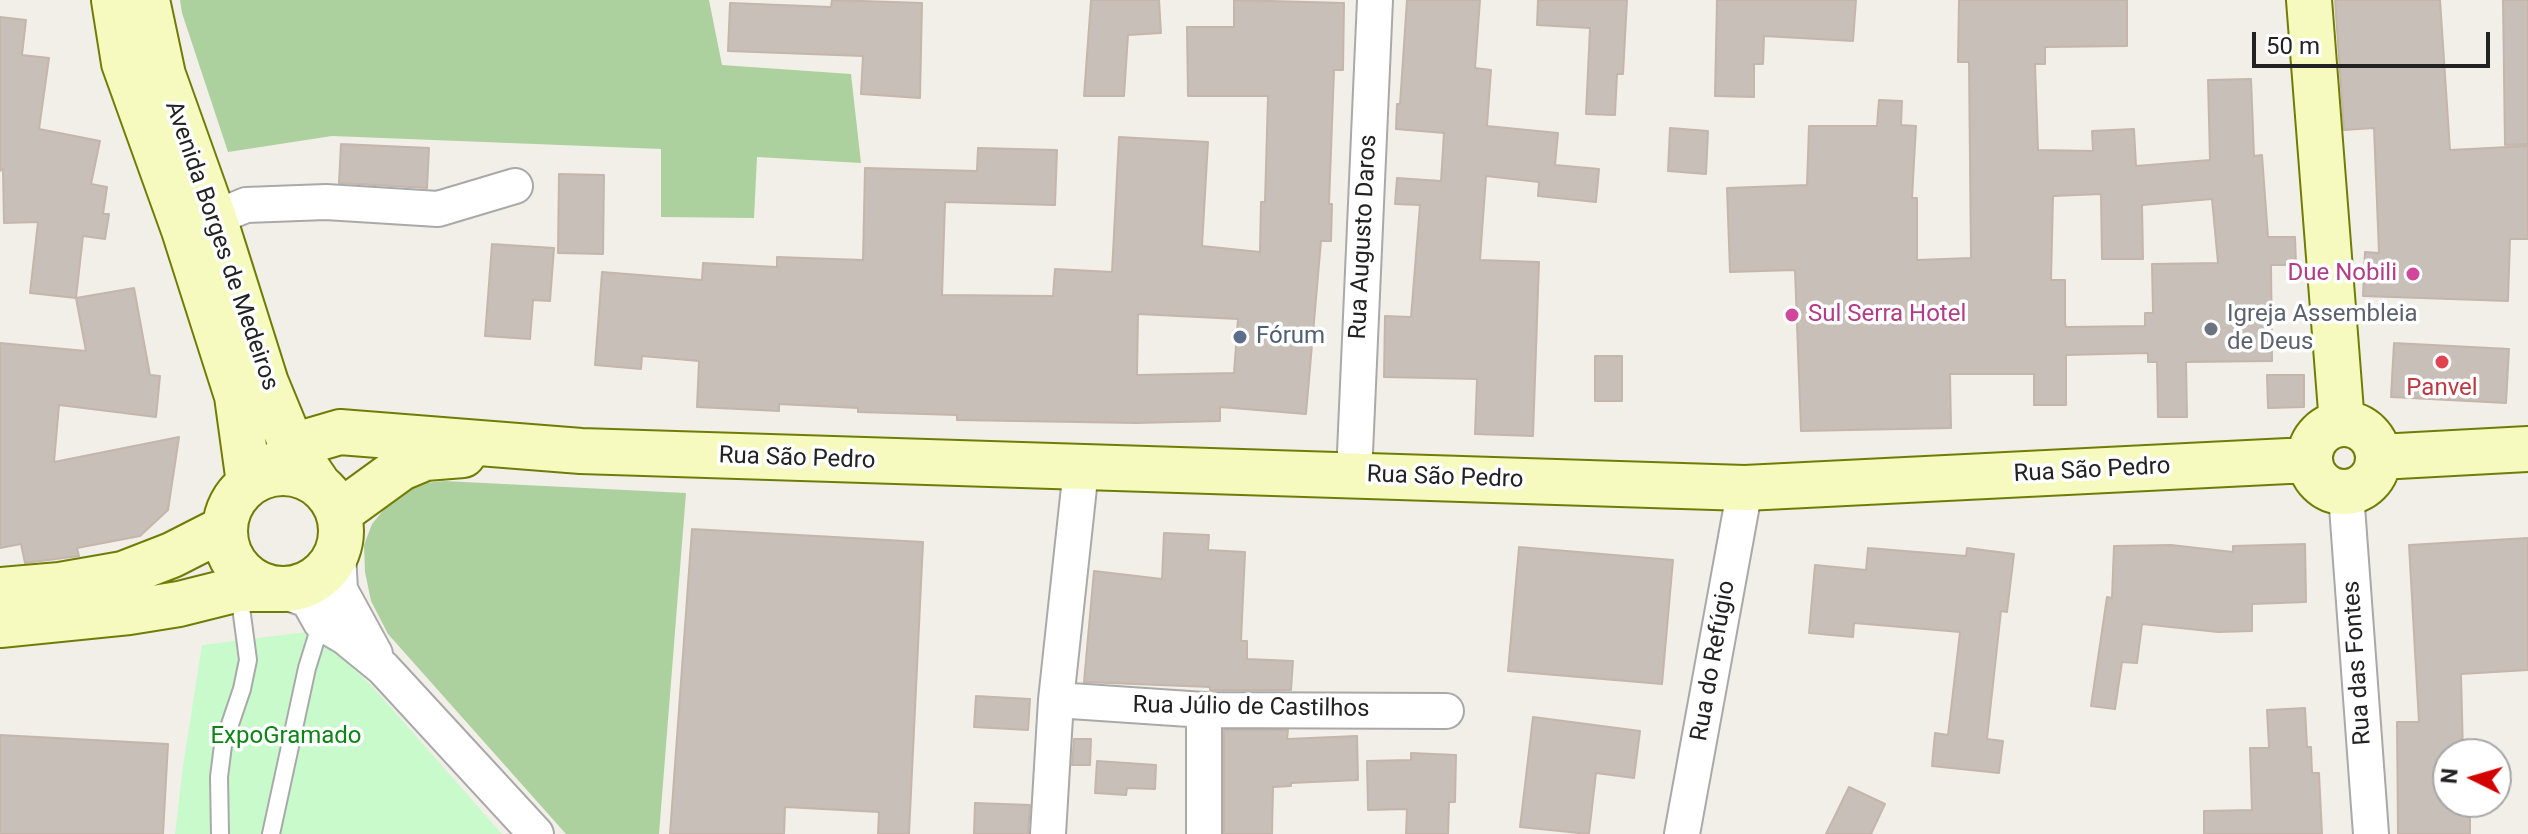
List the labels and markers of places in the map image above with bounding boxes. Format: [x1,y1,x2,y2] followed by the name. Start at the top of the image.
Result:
[2288,260,2397,288] place label: Due Nobili
[2404,265,2422,283] marker: Due Nobili
[1808,301,1966,329] place label: Sul Serra Hotel
[2227,301,2418,357] place label: Igreja Assembleia de Deus
[1783,306,1801,324] marker: Sul Serra Hotel
[2202,320,2220,338] marker: Igreja Assembleia de Deus
[1256,323,1325,351] place label: Fórum
[1231,328,1249,346] marker: Fórum
[2433,353,2451,371] marker: Panvel
[2406,375,2478,403] place label: Panvel

